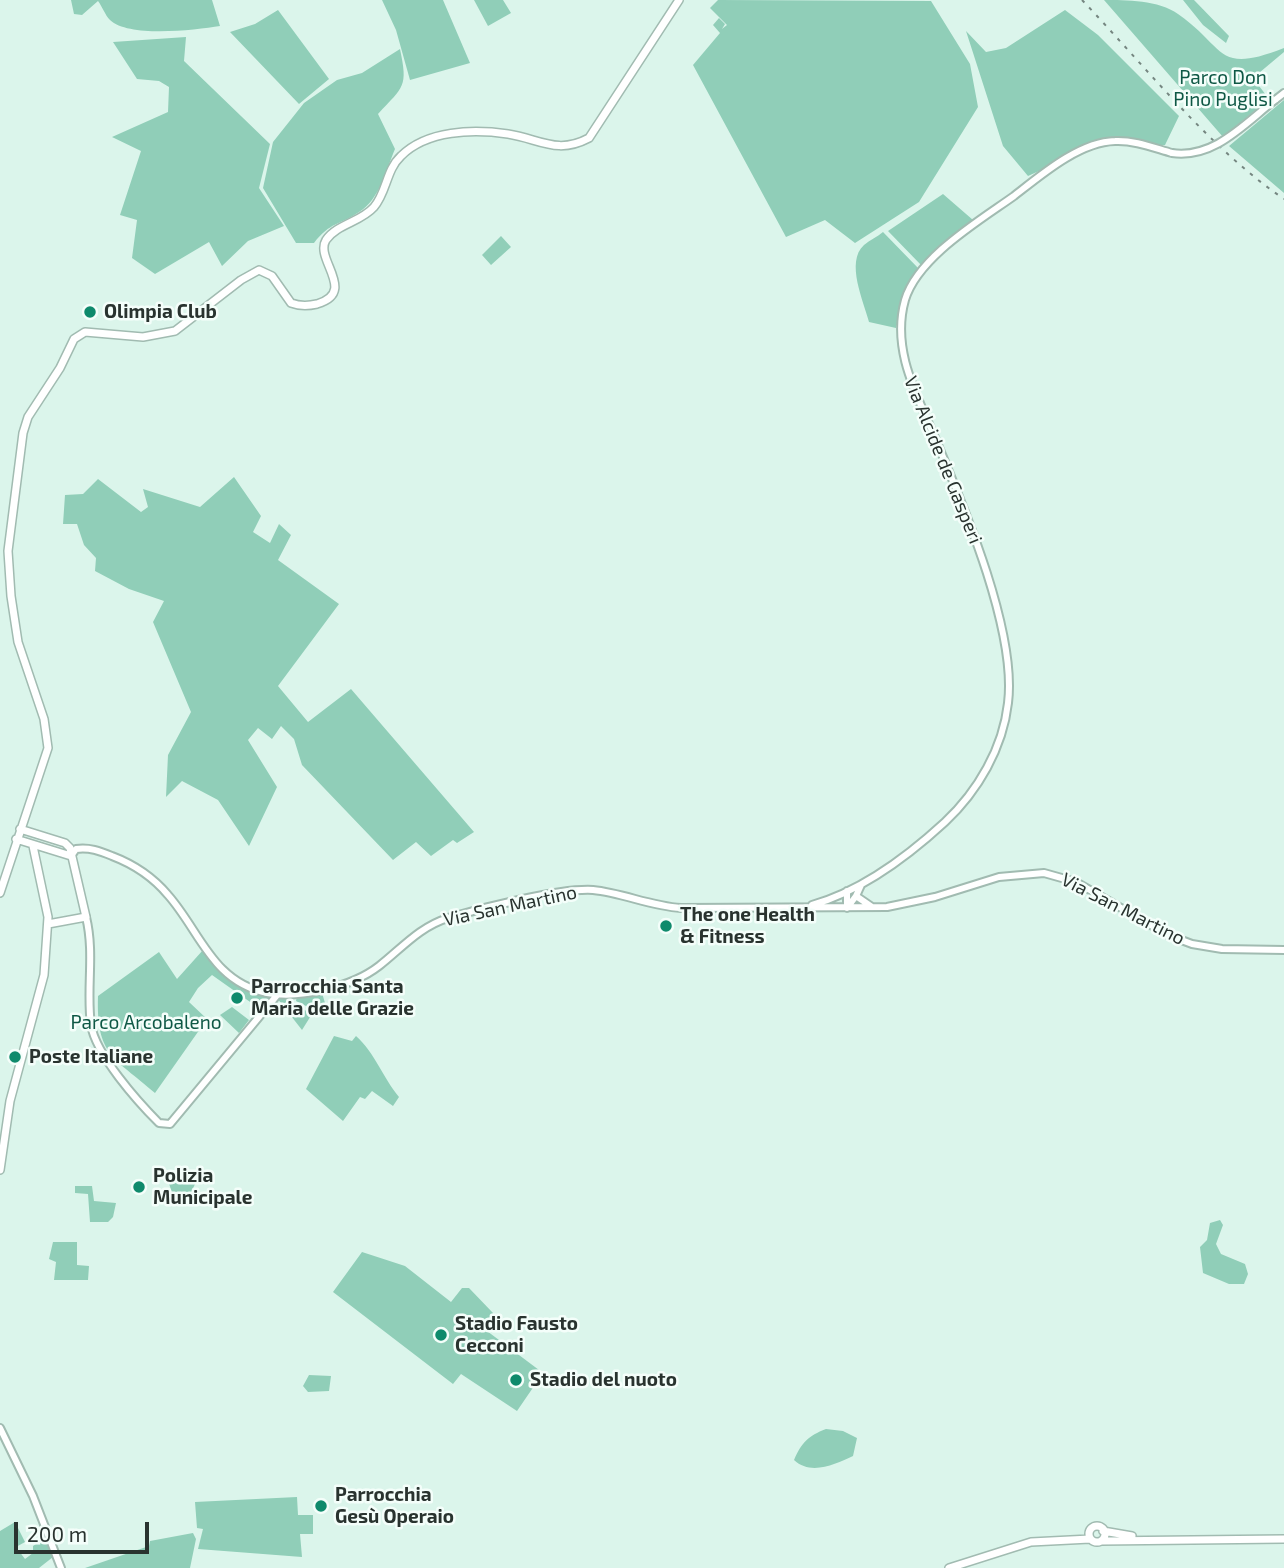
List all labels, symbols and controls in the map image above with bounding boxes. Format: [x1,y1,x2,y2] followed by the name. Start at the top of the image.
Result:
[1173,67,1273,111] park label: Parco Don Pino Puglisi
[104,301,217,323] place label: Olimpia Club
[82,304,98,320] marker: Olimpia Club
[899,373,987,547] street label: Via Alcide de Gasperi
[1057,868,1189,950] street label: Via San Martino
[441,881,579,931] street label: Via San Martino
[680,904,815,948] place label: The one Health & Fitness
[658,918,674,934] marker: The one Health & Fitness
[251,976,414,1020] place label: Parrocchia Santa Maria delle Grazie
[229,990,245,1006] marker: Parrocchia Santa Maria delle Grazie
[70,1012,222,1034] park label: Parco Arcobaleno
[29,1046,153,1068] place label: Poste Italiane
[7,1049,23,1065] marker: Poste Italiane
[153,1165,252,1209] place label: Polizia Municipale
[131,1179,147,1195] marker: Polizia Municipale
[455,1313,578,1357] place label: Stadio Fausto Cecconi
[433,1327,449,1343] marker: Stadio Fausto Cecconi
[530,1369,677,1391] place label: Stadio del nuoto
[508,1372,524,1388] marker: Stadio del nuoto
[335,1484,454,1528] place label: Parrocchia Gesù Operaio
[313,1498,329,1514] marker: Parrocchia Gesù Operaio
[18,1508,152,1552] scale bar
[27,1521,87,1546] text: 200 m

